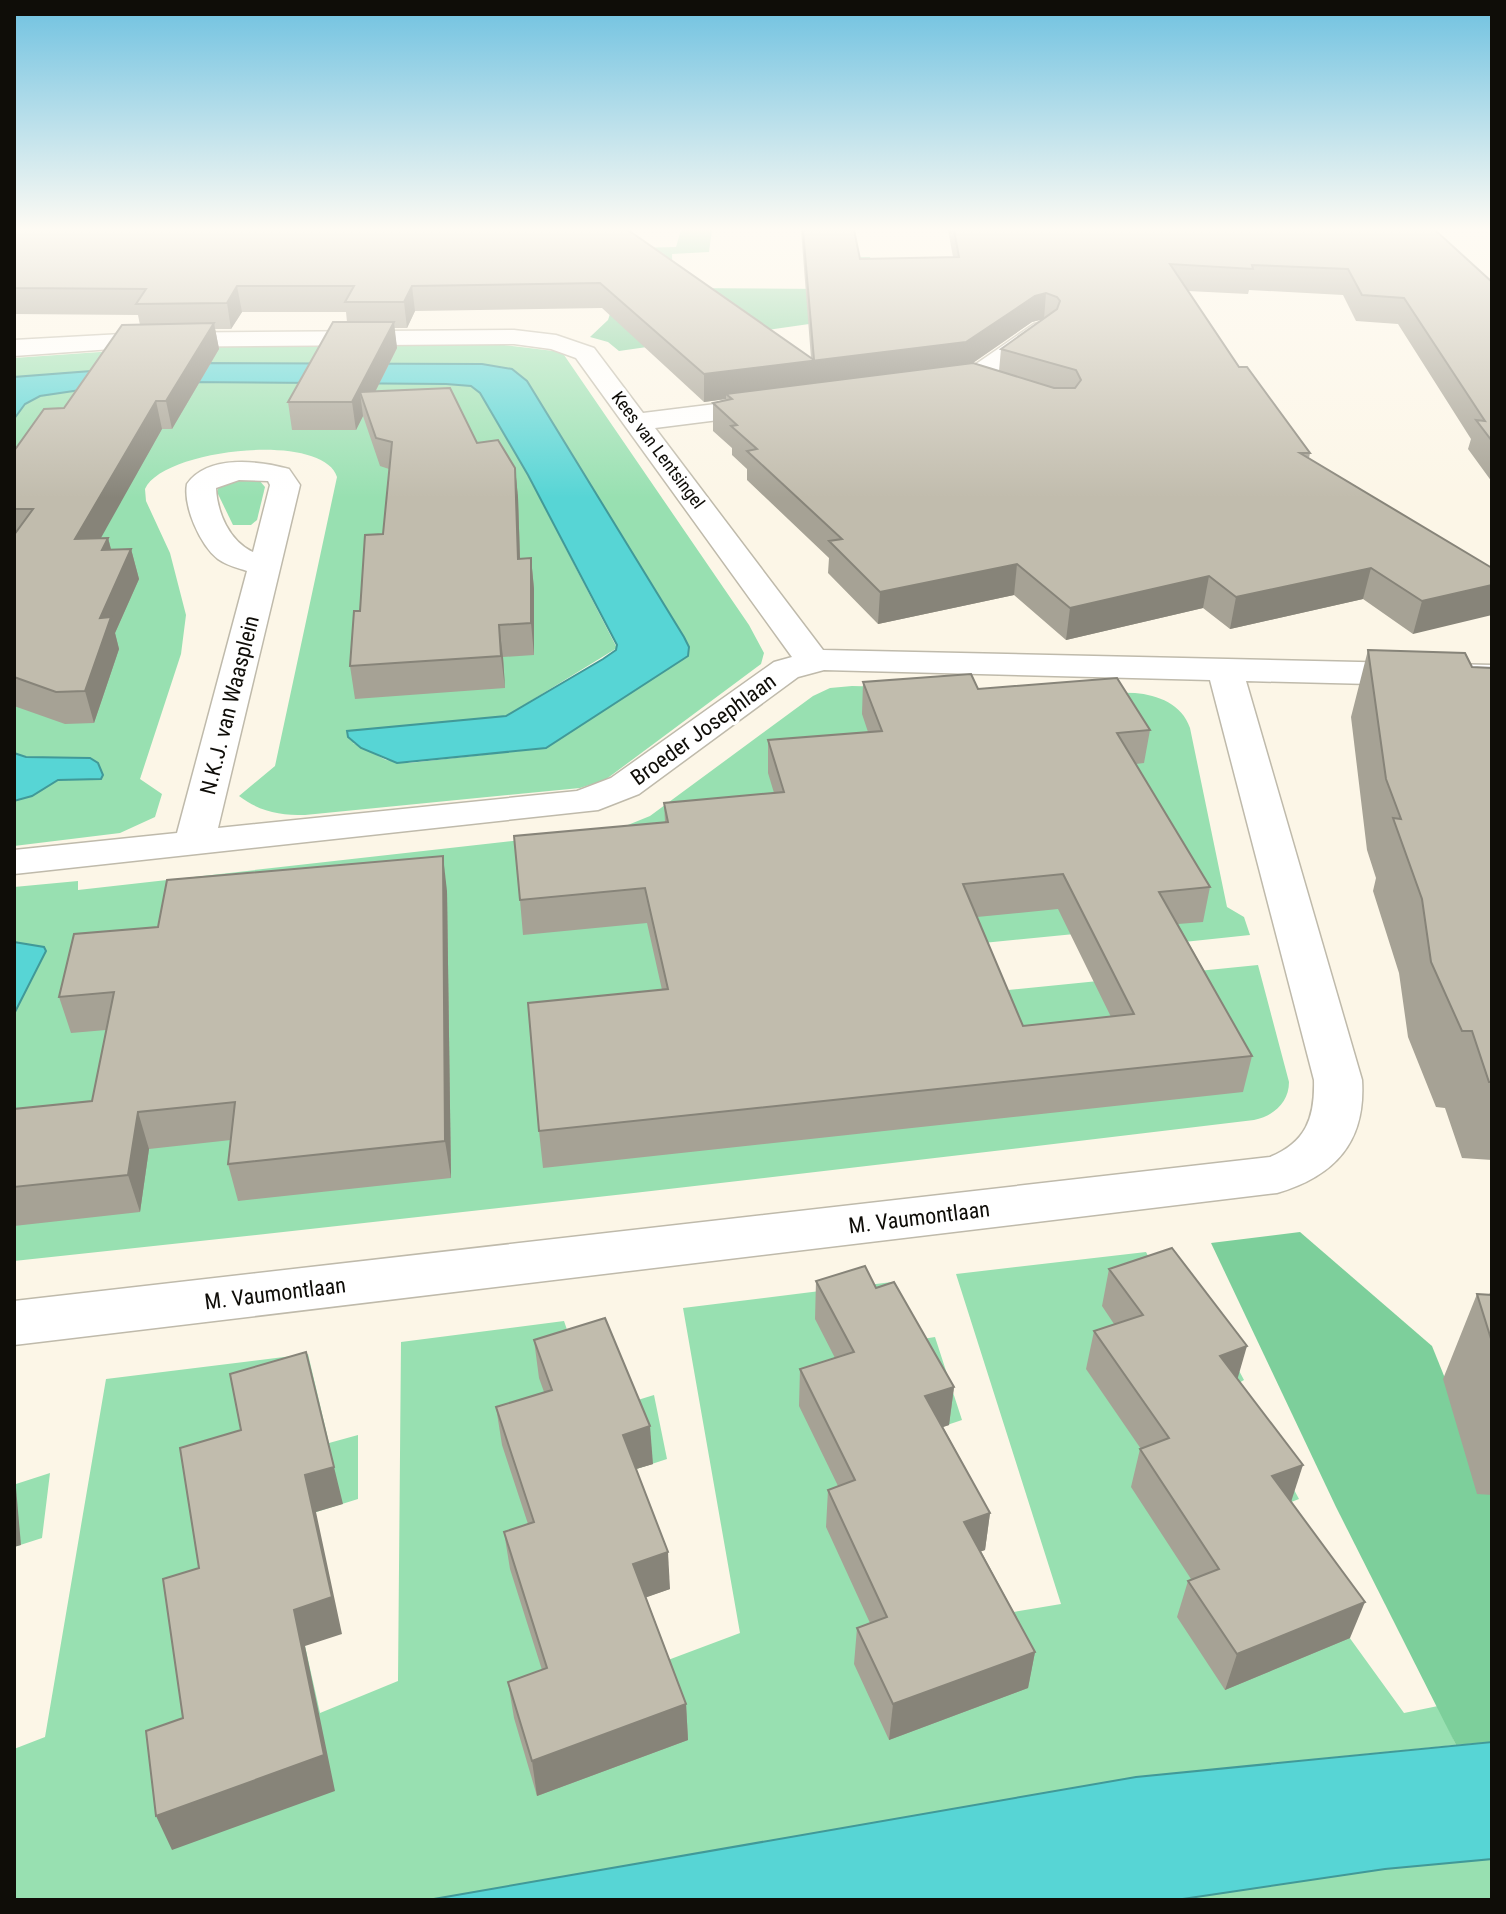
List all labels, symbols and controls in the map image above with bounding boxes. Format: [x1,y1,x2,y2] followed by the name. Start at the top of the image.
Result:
[607,387,709,512] street label: Kees van Lentsingel
[195,613,264,797] street label: N.K.J. van Waasplein
[626,668,781,790] street label: Broeder Josephlaan
[847,1196,991,1239] street label: M. Vaumontlaan
[203,1272,347,1315] street label: M. Vaumontlaan

